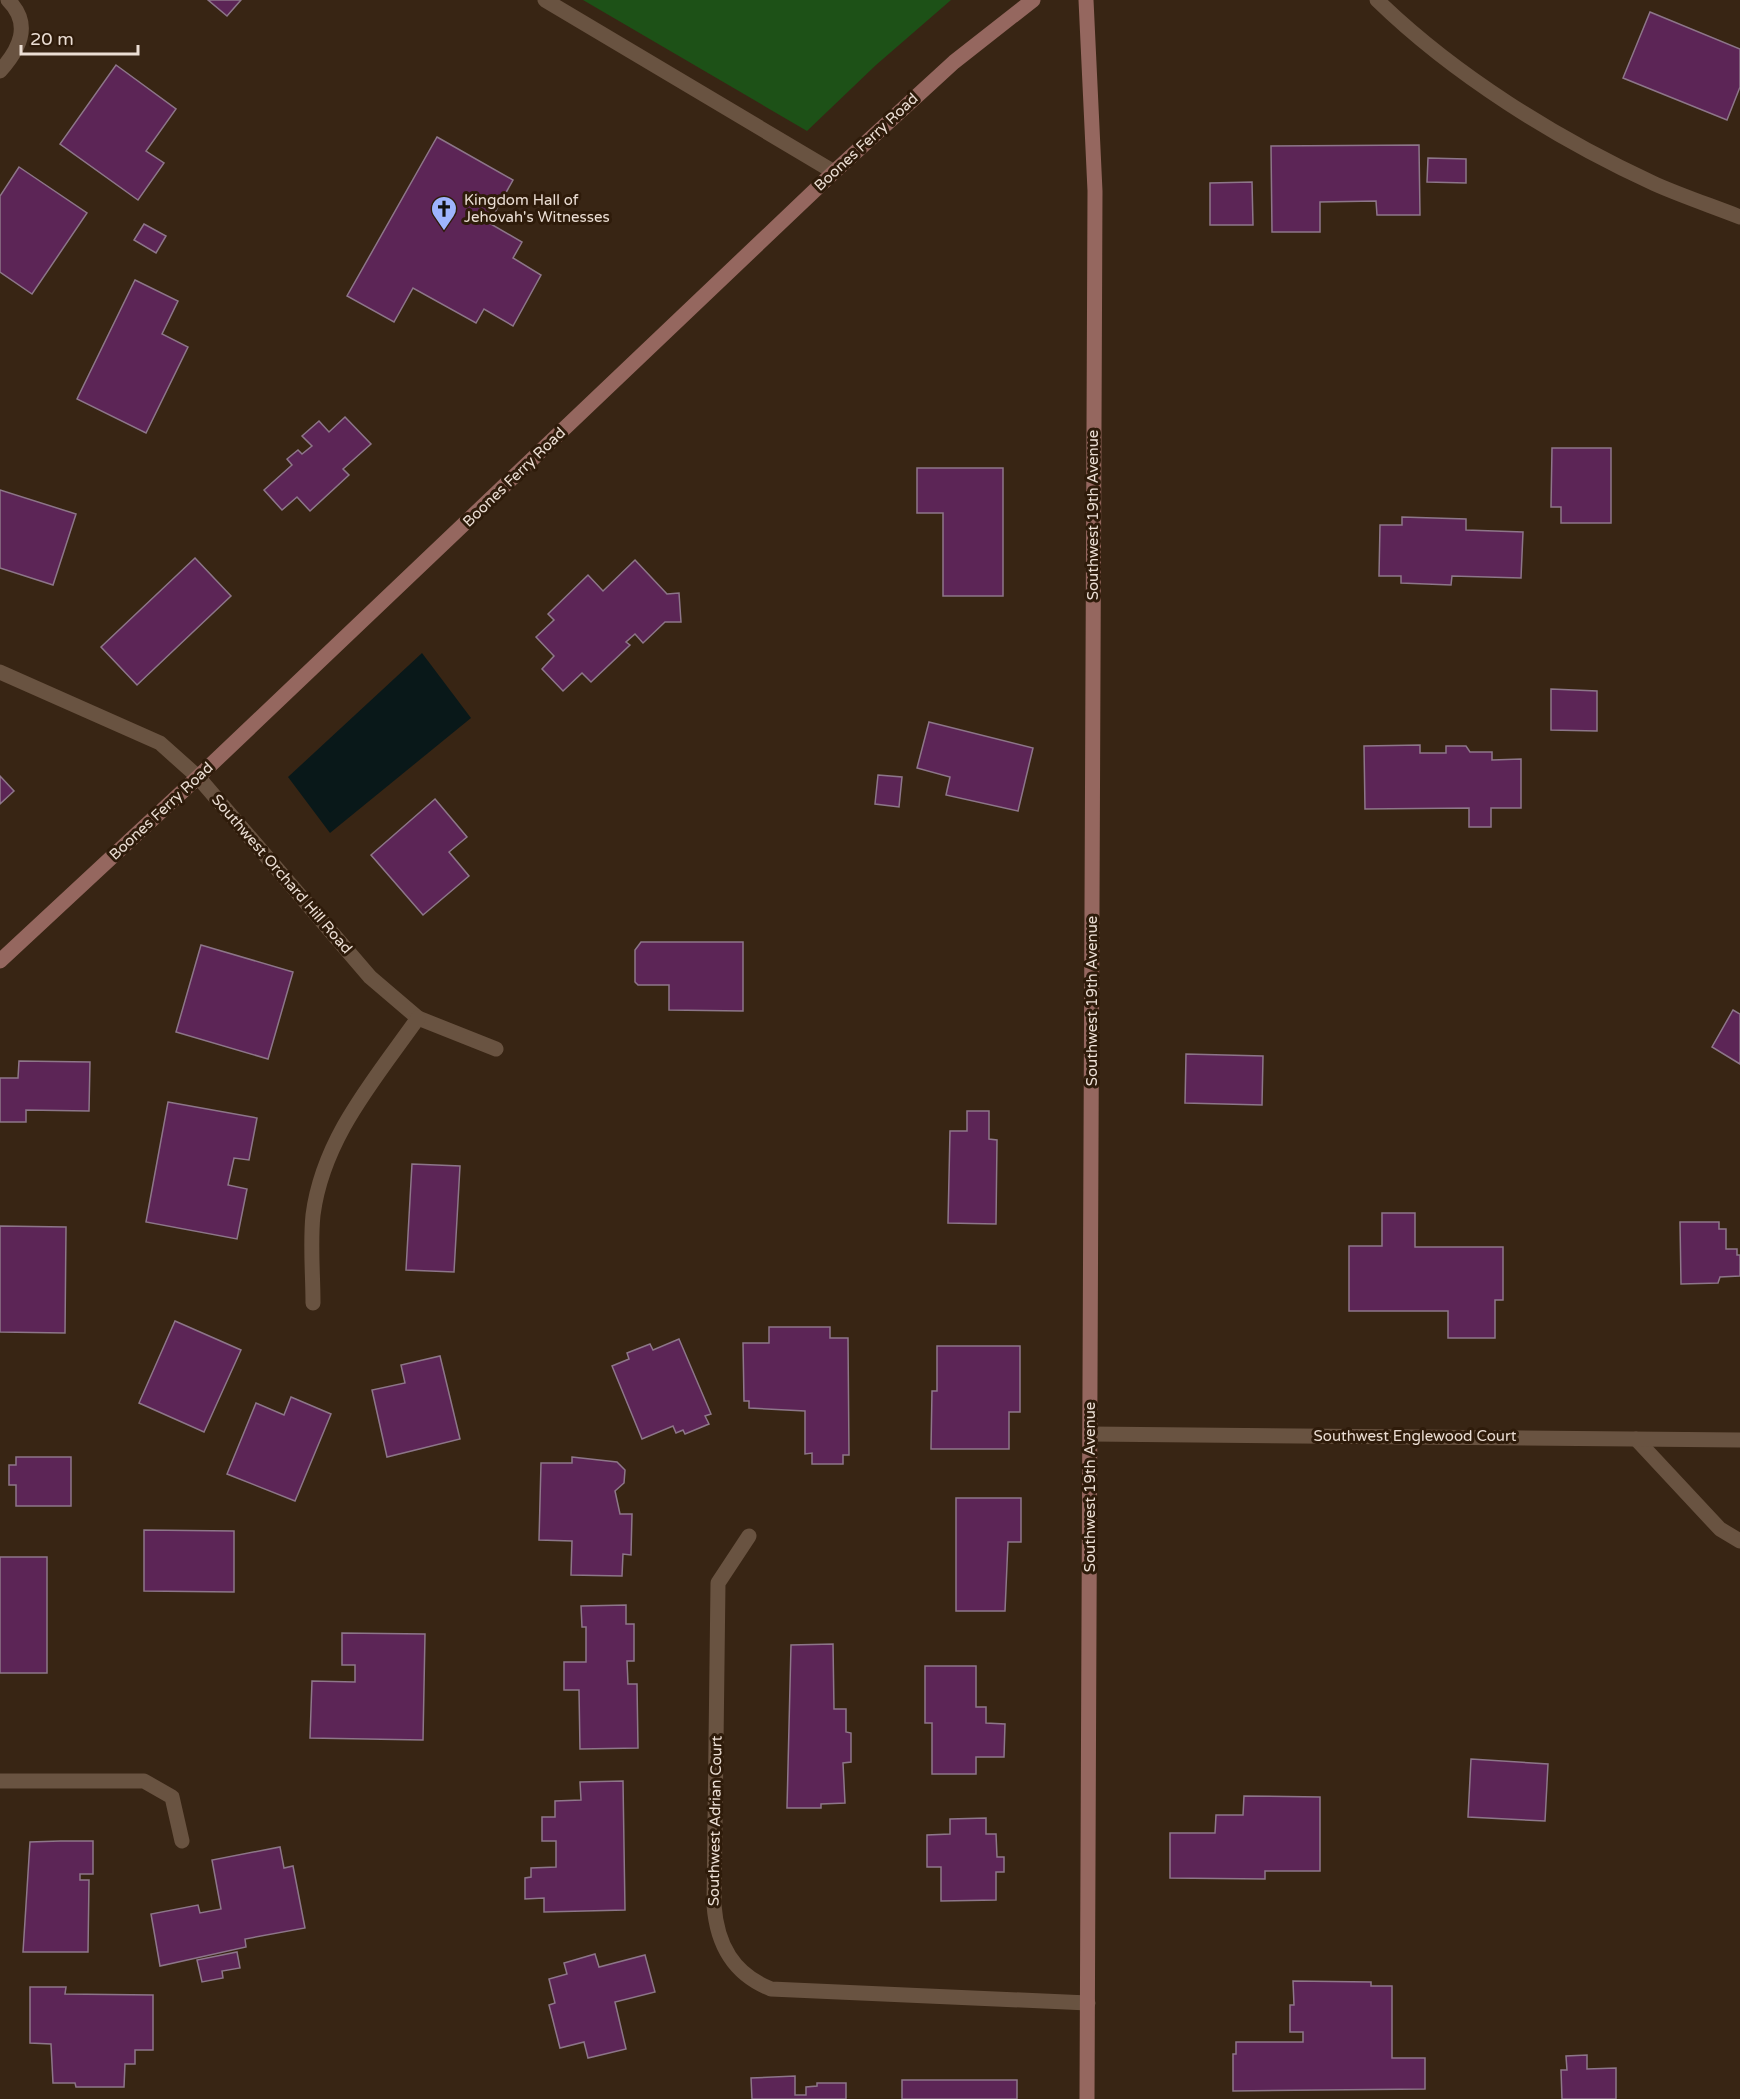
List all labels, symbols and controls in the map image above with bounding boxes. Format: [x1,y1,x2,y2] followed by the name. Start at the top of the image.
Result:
[21,18,138,56] scale bar
[30,28,74,50] text: 20 m
[810,89,922,195] street label: Boones Ferry Road
[464,191,610,226] place label: Kingdom Hall of Jehovah's Witnesses
[429,194,459,232] church icon: Kingdom Hall of Jehovah's Witnesses
[459,423,569,531] street label: Boones Ferry Road
[1084,430,1102,600] street label: Southwest 19th Avenue
[105,758,217,864] street label: Boones Ferry Road
[208,791,356,957] street label: Southwest Orchard Hill Road
[1083,916,1101,1086] street label: Southwest 19th Avenue
[1081,1402,1099,1572] street label: Southwest 19th Avenue
[1314,1427,1517,1445] street label: Southwest Englewood Court
[705,1735,725,1906] street label: Southwest Adrian Court

